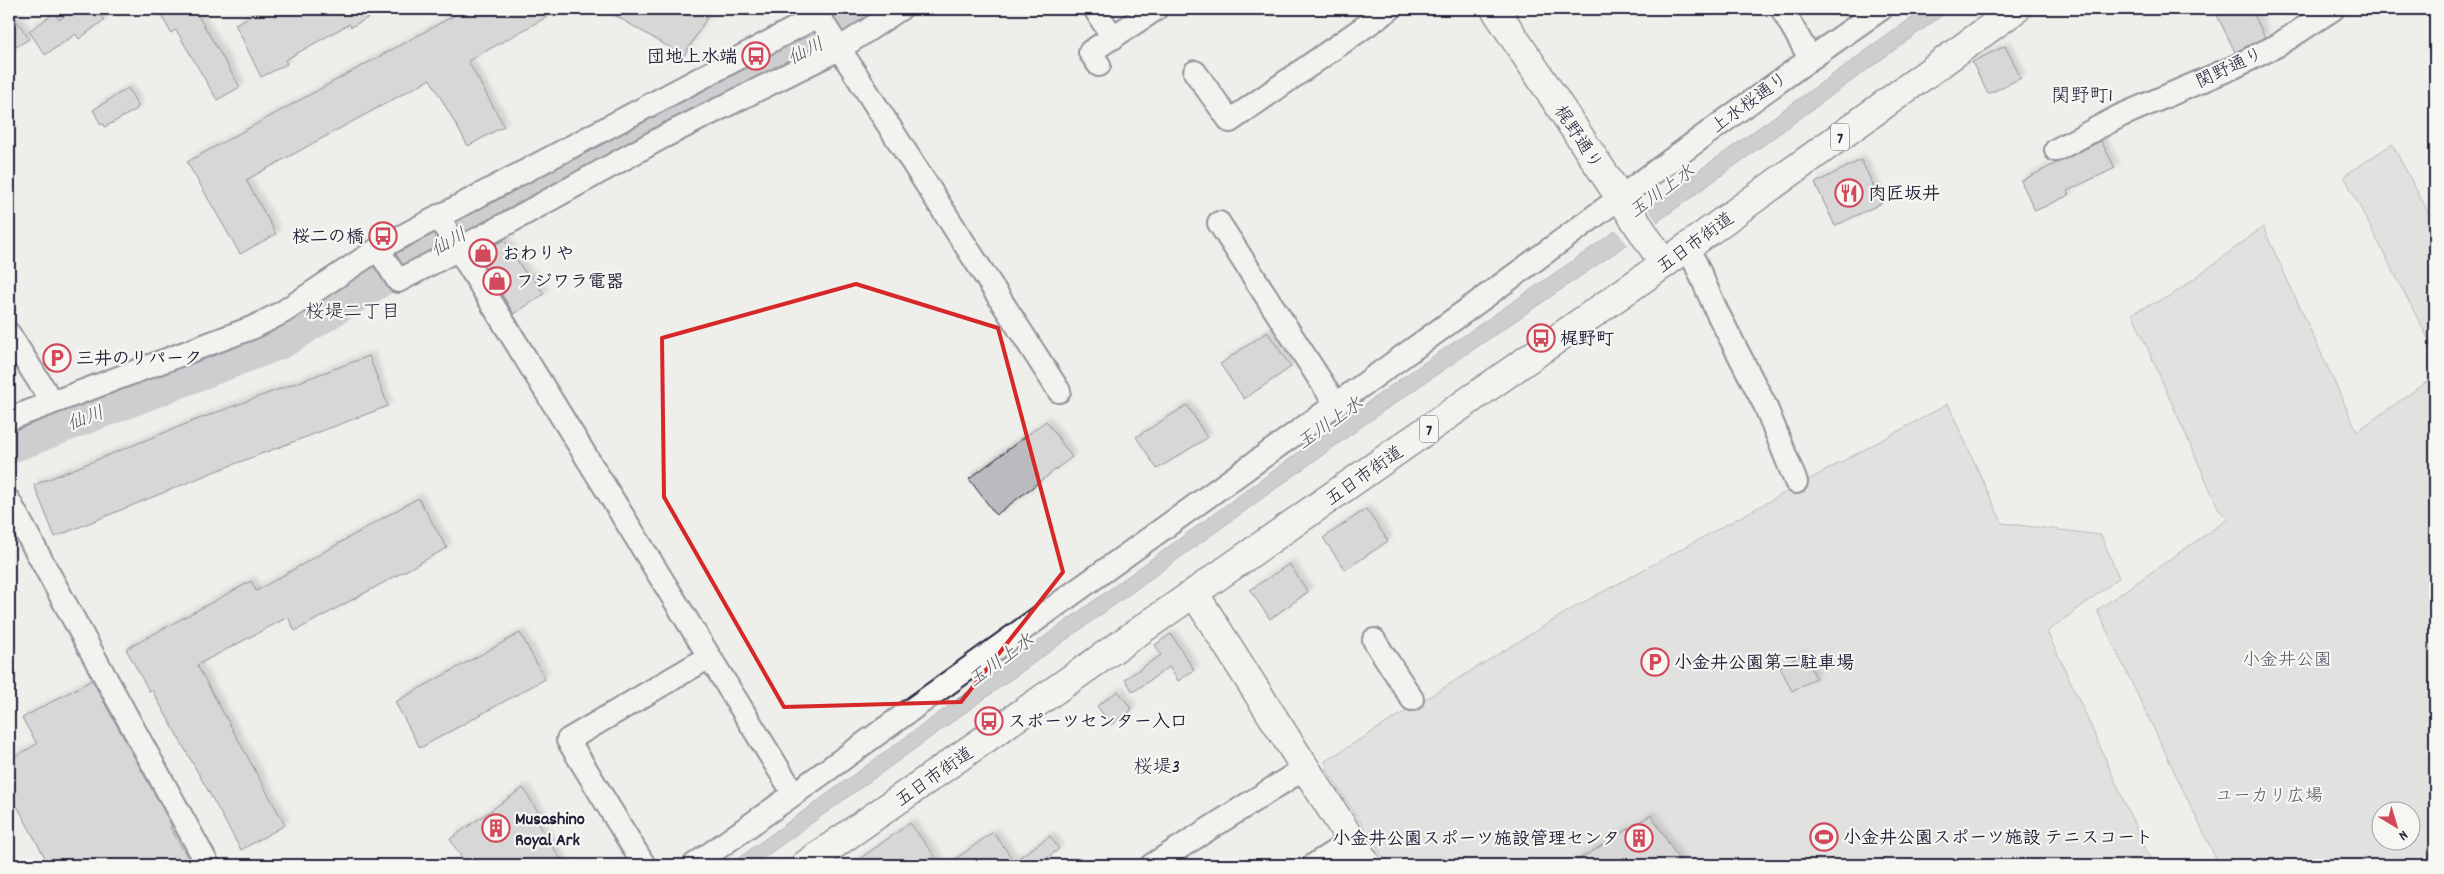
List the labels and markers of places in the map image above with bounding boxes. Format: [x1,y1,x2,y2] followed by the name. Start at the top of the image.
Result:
[741,41,771,71] bus stop icon: 団地上水端
[647,46,737,71] place label: 団地上水端
[1834,178,1864,208] restaurant icon: 肉匠坂井
[1868,183,1940,208] place label: 肉匠坂井
[368,221,398,251] bus stop icon: 桜二の橋
[292,226,364,251] place label: 桜二の橋
[468,238,498,268] shop icon: おわりや
[502,243,574,268] place label: おわりや
[482,266,512,296] shop icon: フジワラ電器
[516,271,624,296] place label: フジワラ電器
[1526,323,1556,353] bus stop icon: 梶野町
[1560,328,1614,353] place label: 梶野町
[42,343,72,373] parking icon: 三井のリパーク
[76,348,202,373] place label: 三井のリパーク
[1640,647,1670,677] parking icon: 小金井公園第二駐車場
[1674,652,1854,677] place label: 小金井公園第二駐車場
[974,706,1004,736] bus stop icon: スポーツセンター入口
[1008,711,1188,736] place label: スポーツセンター入口
[515,808,585,854] place label: Musashino Royal Ark
[481,813,511,843] building icon: Musashino Royal Ark
[1809,822,1839,852] sports icon: 小金井公園スポーツ施設 テニスコート
[1624,823,1654,853] building icon: 小金井公園スポーツ施設管理センタ
[1843,827,2153,852] place label: 小金井公園スポーツ施設 テニスコート
[1332,828,1620,853] place label: 小金井公園スポーツ施設管理センタ

